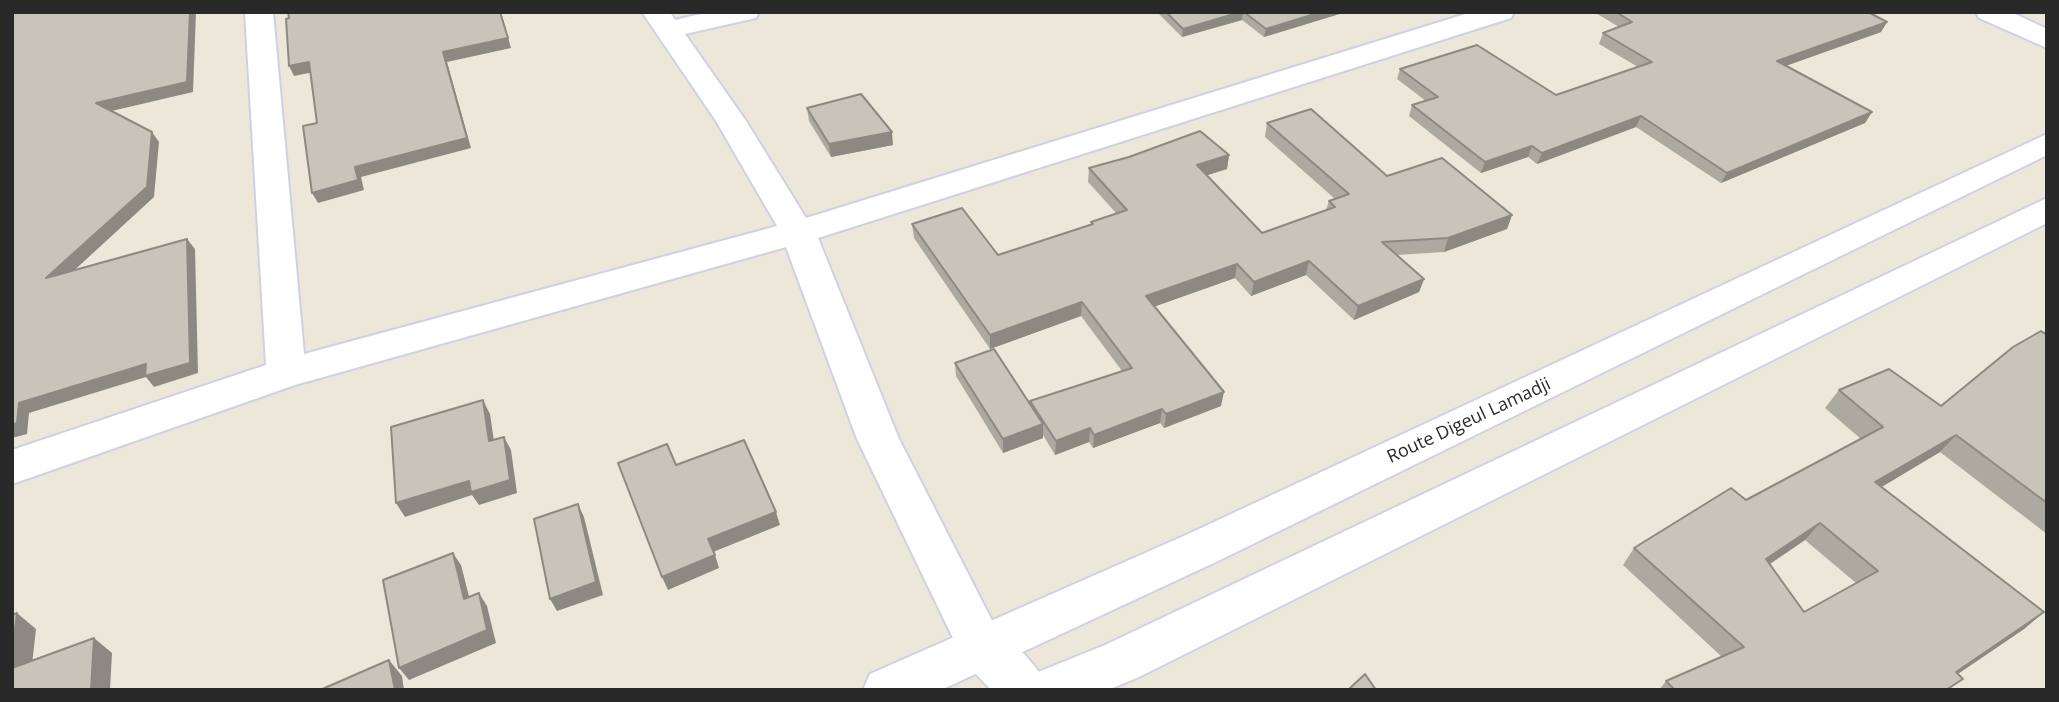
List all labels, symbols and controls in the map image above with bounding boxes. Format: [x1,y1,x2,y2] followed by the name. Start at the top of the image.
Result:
[1384,374,1554,468] street label: Route Digeul Lamadji

